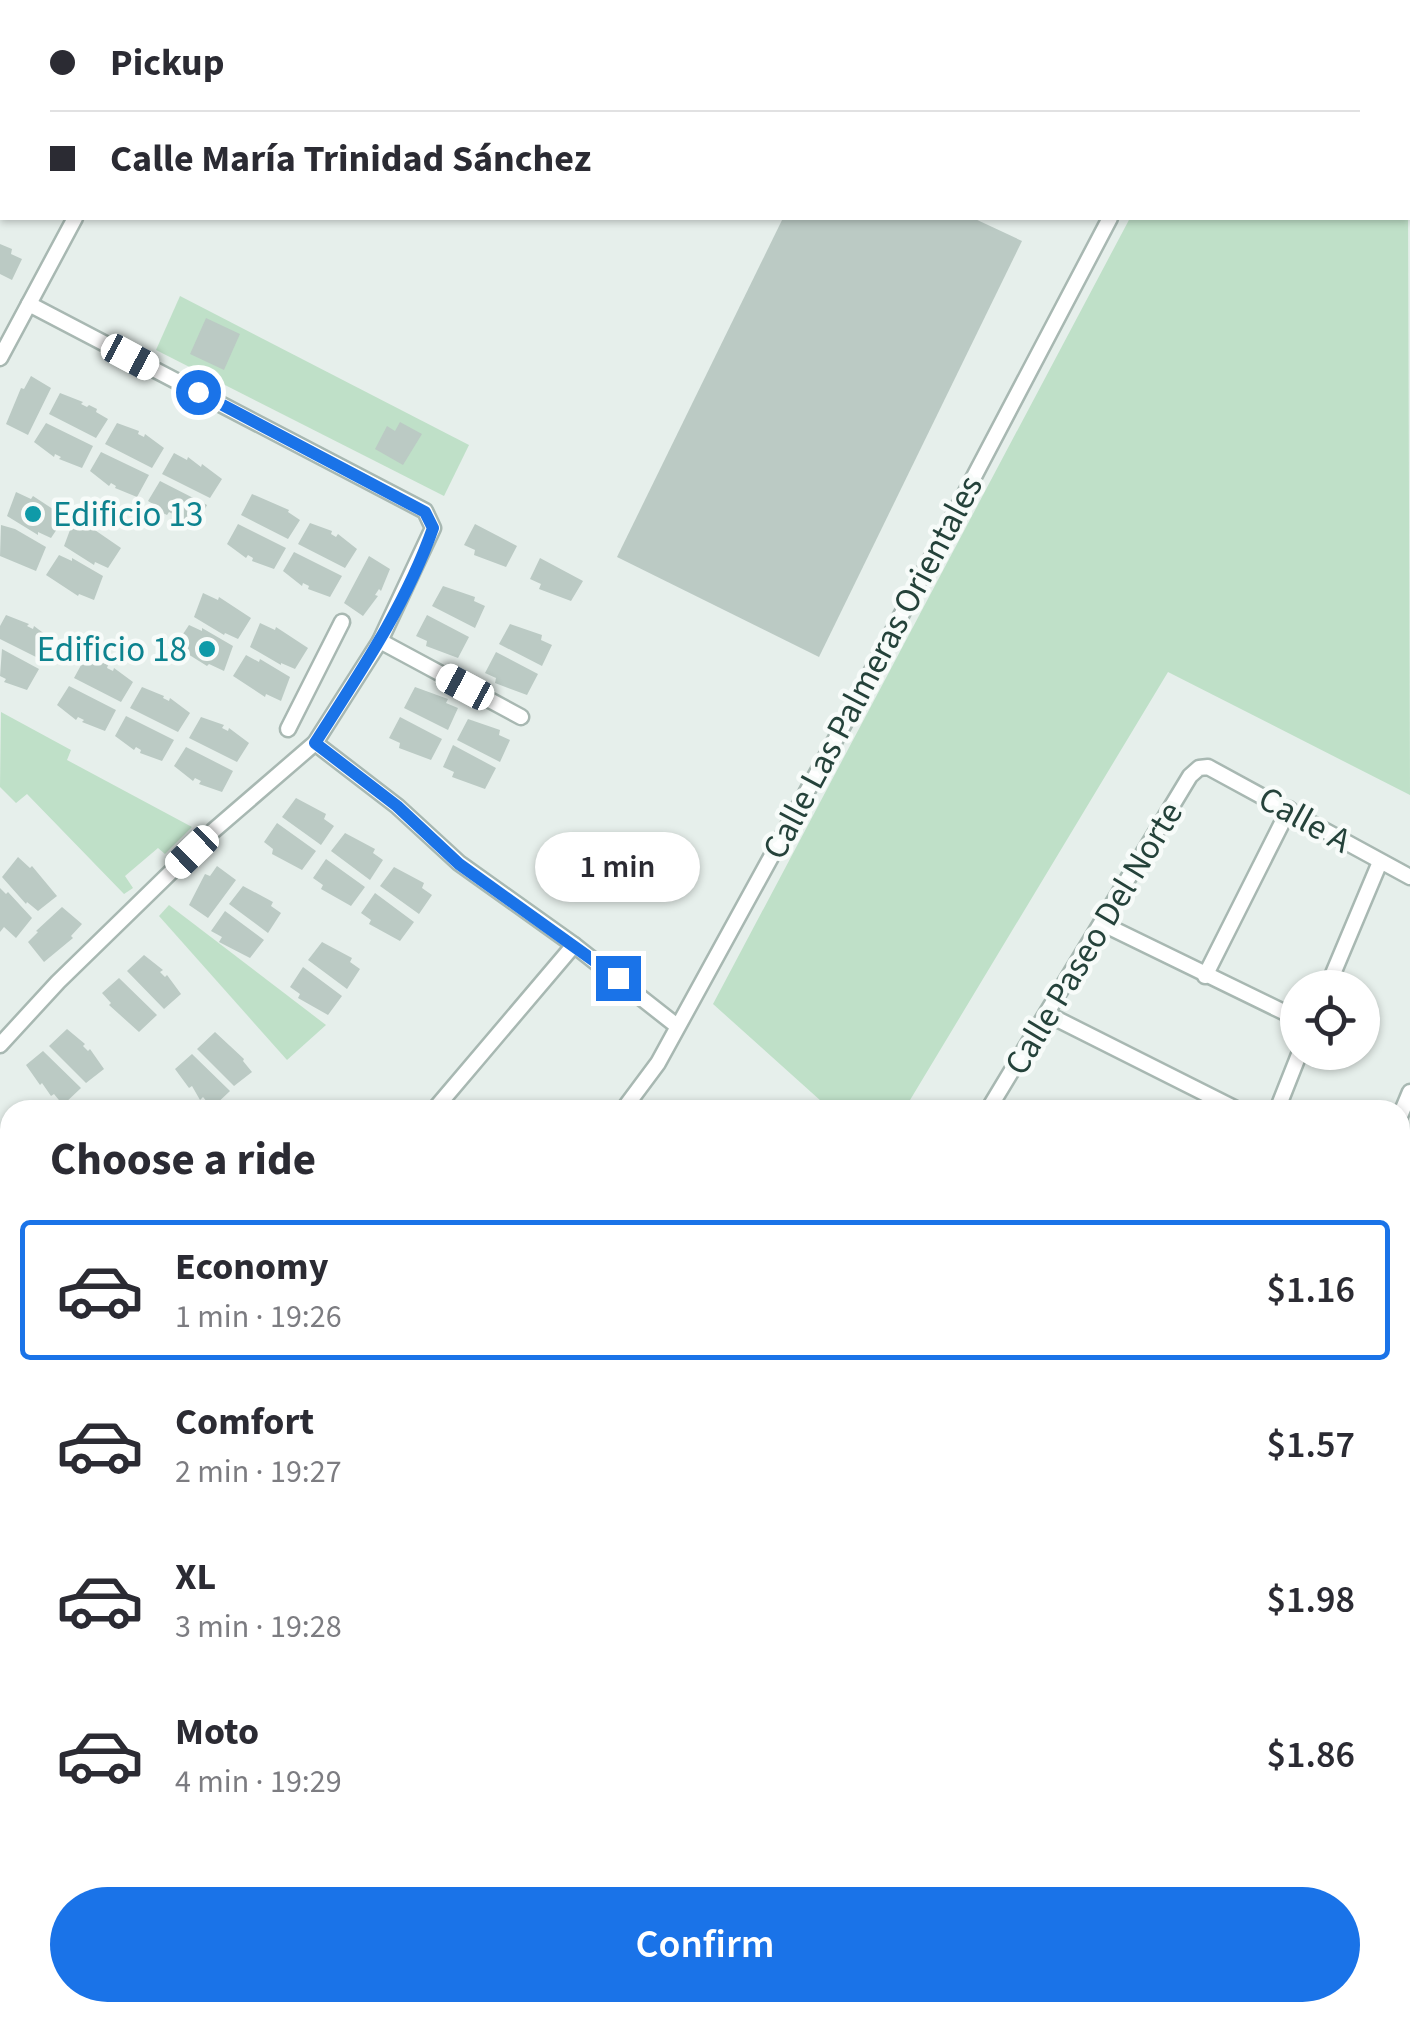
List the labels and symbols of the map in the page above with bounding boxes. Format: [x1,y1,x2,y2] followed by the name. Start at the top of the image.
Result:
[96,330,164,384] car
[176,370,221,415] route start
[750,467,995,868] street label: Calle Las Palmeras Orientales
[53,490,203,540] place label: Edificio 13
[22,503,44,525] marker: Edificio 13
[37,625,187,675] place label: Edificio 18
[196,638,218,660] marker: Edificio 18
[431,660,499,714] car
[1249,774,1360,866] street label: Calle A
[992,792,1195,1085] street label: Calle Paseo Del Norte
[160,820,224,884] car
[536,833,700,903] callout: 1 min
[596,956,641,1001] route end

